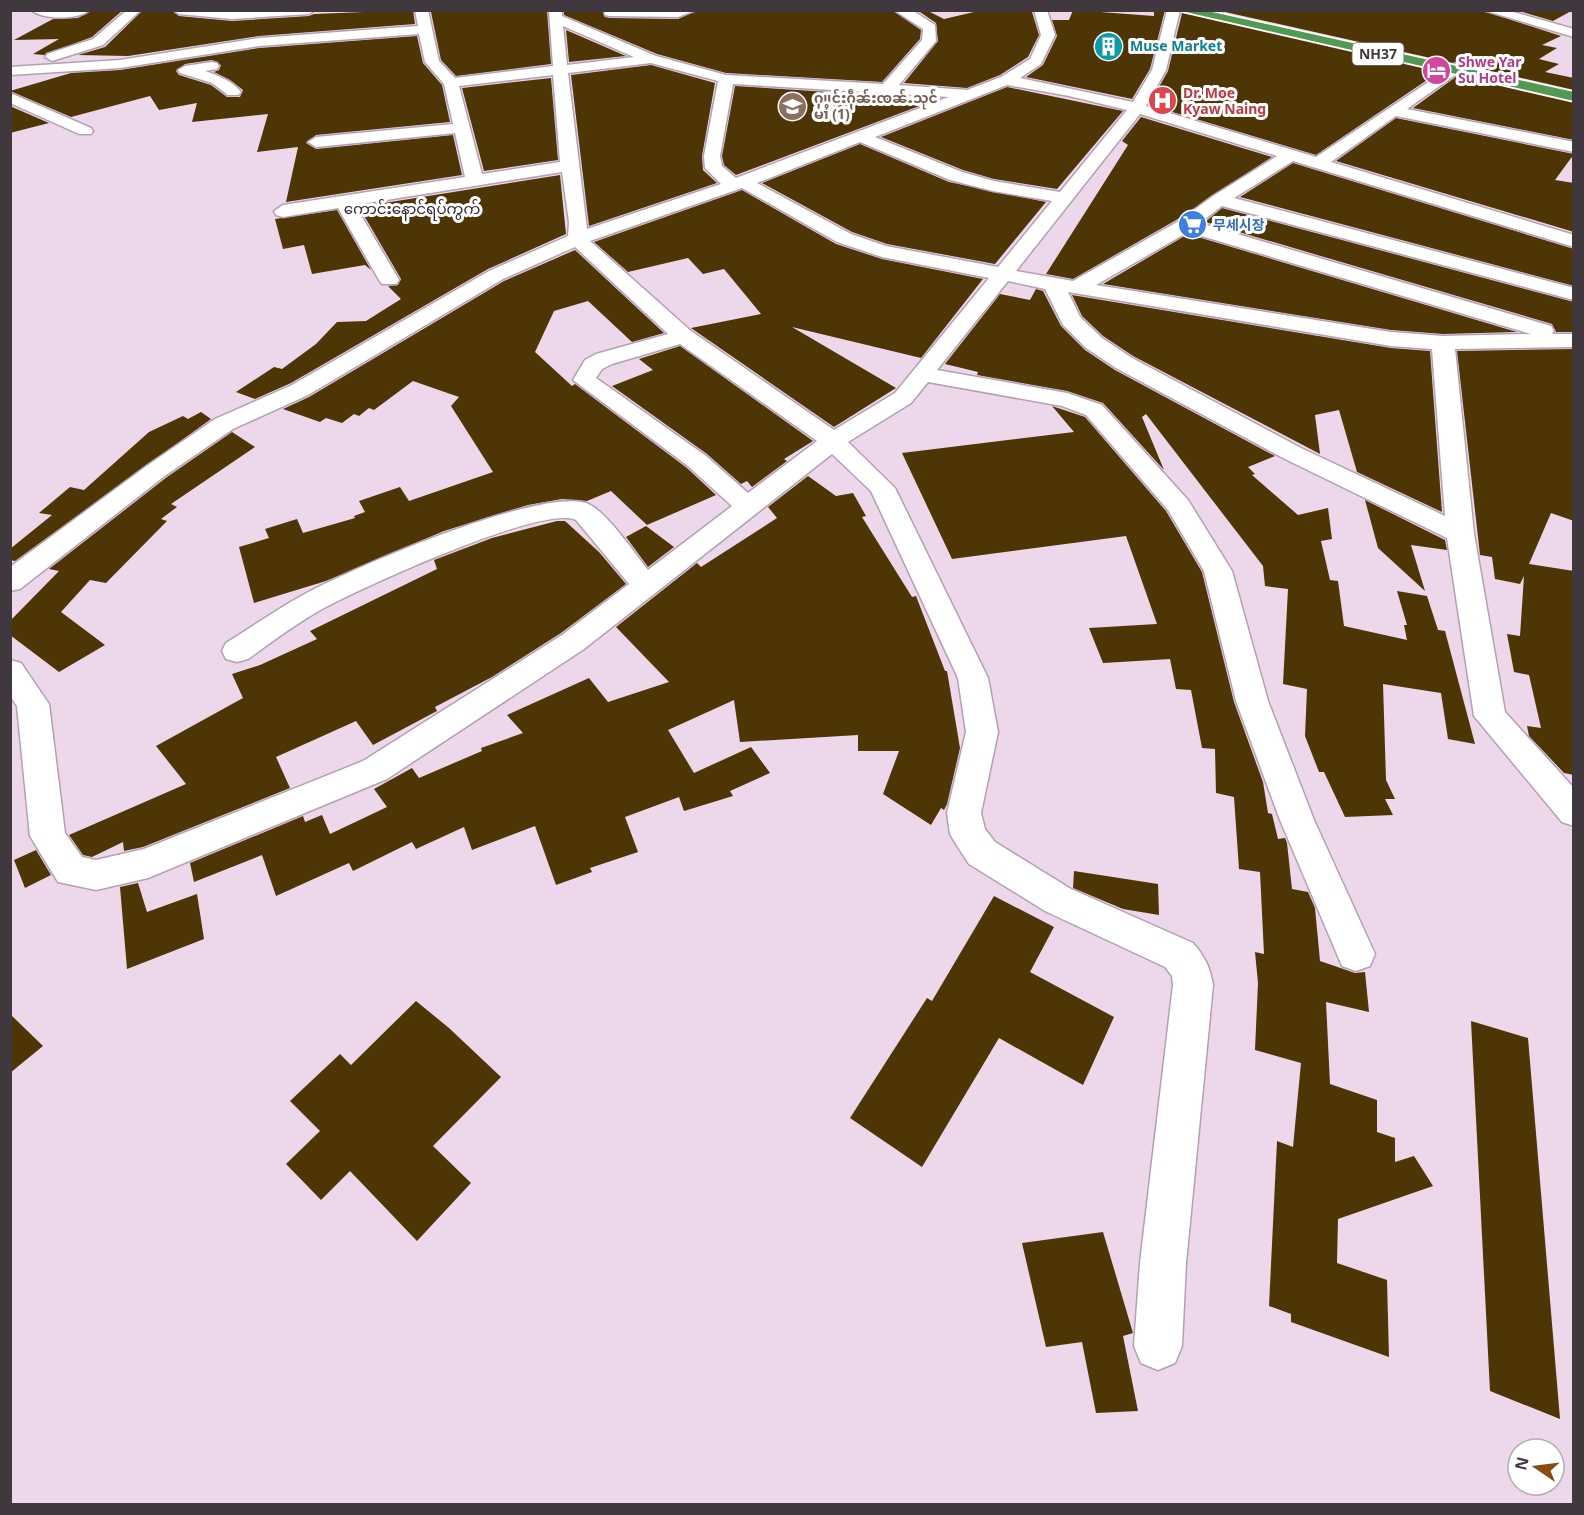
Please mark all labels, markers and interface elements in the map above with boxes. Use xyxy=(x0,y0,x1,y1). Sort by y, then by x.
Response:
building icon: Muse Market xyxy=(1093,30,1125,62)
place label: Muse Market xyxy=(1130,36,1222,55)
road number: NH37 xyxy=(1352,43,1404,65)
place label: Shwe Yar Su Hotel xyxy=(1458,52,1522,87)
hotel icon: Shwe Yar Su Hotel xyxy=(1421,54,1453,86)
place label: Dr. Moe Kyaw Naing xyxy=(1183,83,1266,118)
hospital icon: Dr. Moe Kyaw Naing xyxy=(1146,85,1178,117)
place label: ႁူင်းႁဵၼ်းၸၼ်ႉသုင် မၢႆ (1) xyxy=(814,88,938,123)
school or university icon: ႁူင်းႁဵၼ်းၸၼ်ႉသုင် မၢႆ (1) xyxy=(777,90,809,122)
district label: ကောင်းနောင်ရပ်ကွက် xyxy=(344,198,480,221)
supermarket icon: 무세시장 xyxy=(1176,209,1208,241)
place label: 무세시장 xyxy=(1213,215,1265,234)
north arrow xyxy=(1506,1437,1566,1497)
text: N xyxy=(1509,1454,1534,1472)

